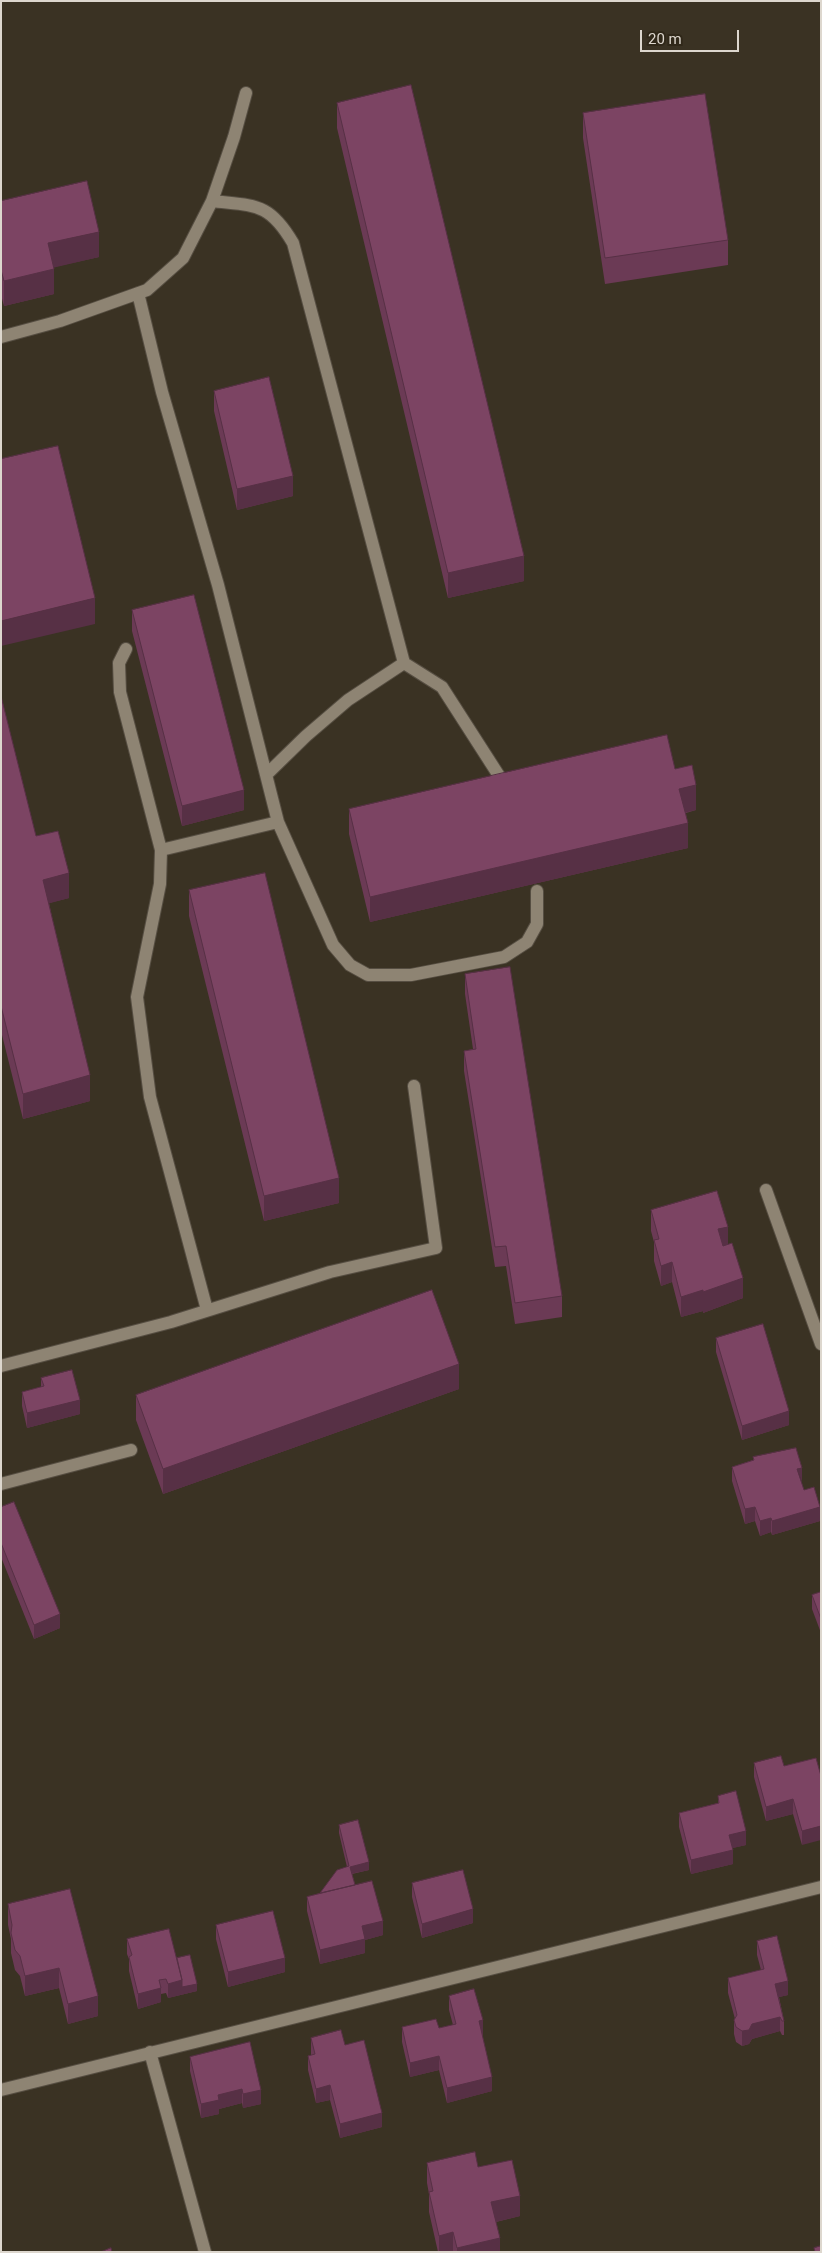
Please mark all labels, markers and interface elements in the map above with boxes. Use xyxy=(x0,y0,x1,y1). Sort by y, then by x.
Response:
scale bar xyxy=(642,20,741,52)
text: 20 m xyxy=(648,30,682,48)

